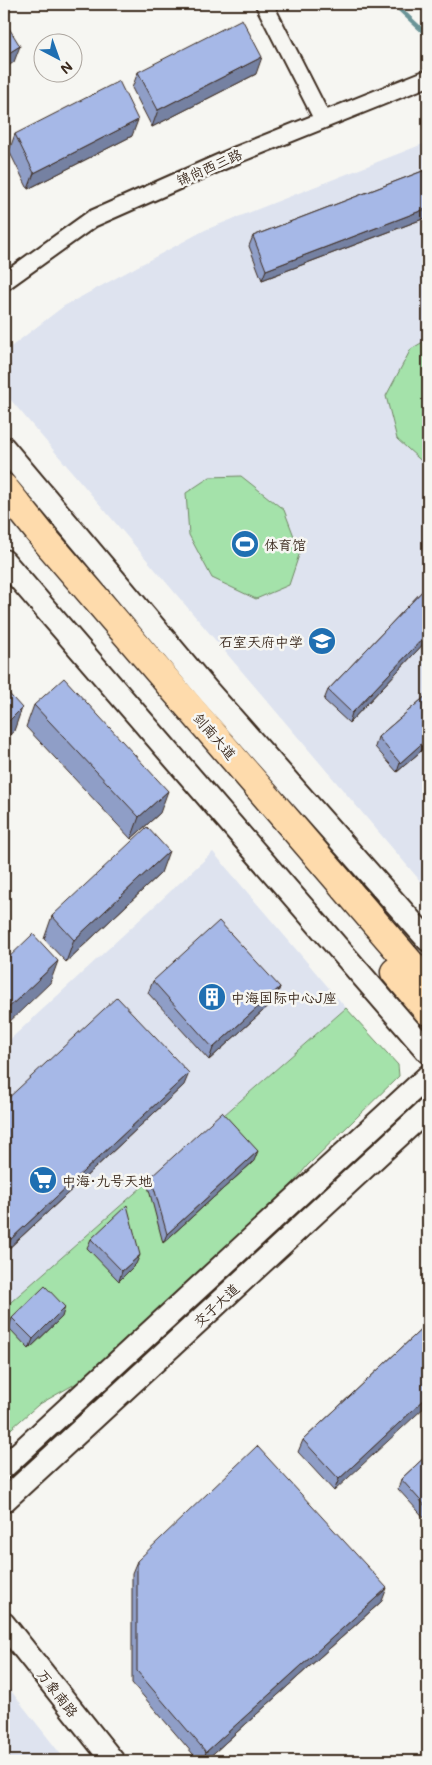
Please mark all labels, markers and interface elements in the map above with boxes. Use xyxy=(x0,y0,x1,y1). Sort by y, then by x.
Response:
north arrow xyxy=(32,32,82,82)
text: N xyxy=(57,58,77,79)
street label: 锦尚西三路 xyxy=(173,144,245,190)
sports icon: 体育馆 xyxy=(230,529,260,559)
place label: 体育馆 xyxy=(264,535,306,554)
school or university icon: 石室天府中学 xyxy=(307,626,337,656)
place label: 石室天府中学 xyxy=(219,632,303,651)
street label: 剑南大道 xyxy=(189,709,241,763)
building icon: 中海国际中心J座 xyxy=(197,982,227,1012)
place label: 中海国际中心J座 xyxy=(231,988,337,1007)
supermarket icon: 中海·九号天地 xyxy=(28,1165,58,1195)
place label: 中海·九号天地 xyxy=(62,1171,152,1190)
street label: 交子大道 xyxy=(189,1279,243,1331)
street label: 万象南路 xyxy=(33,1665,83,1721)

